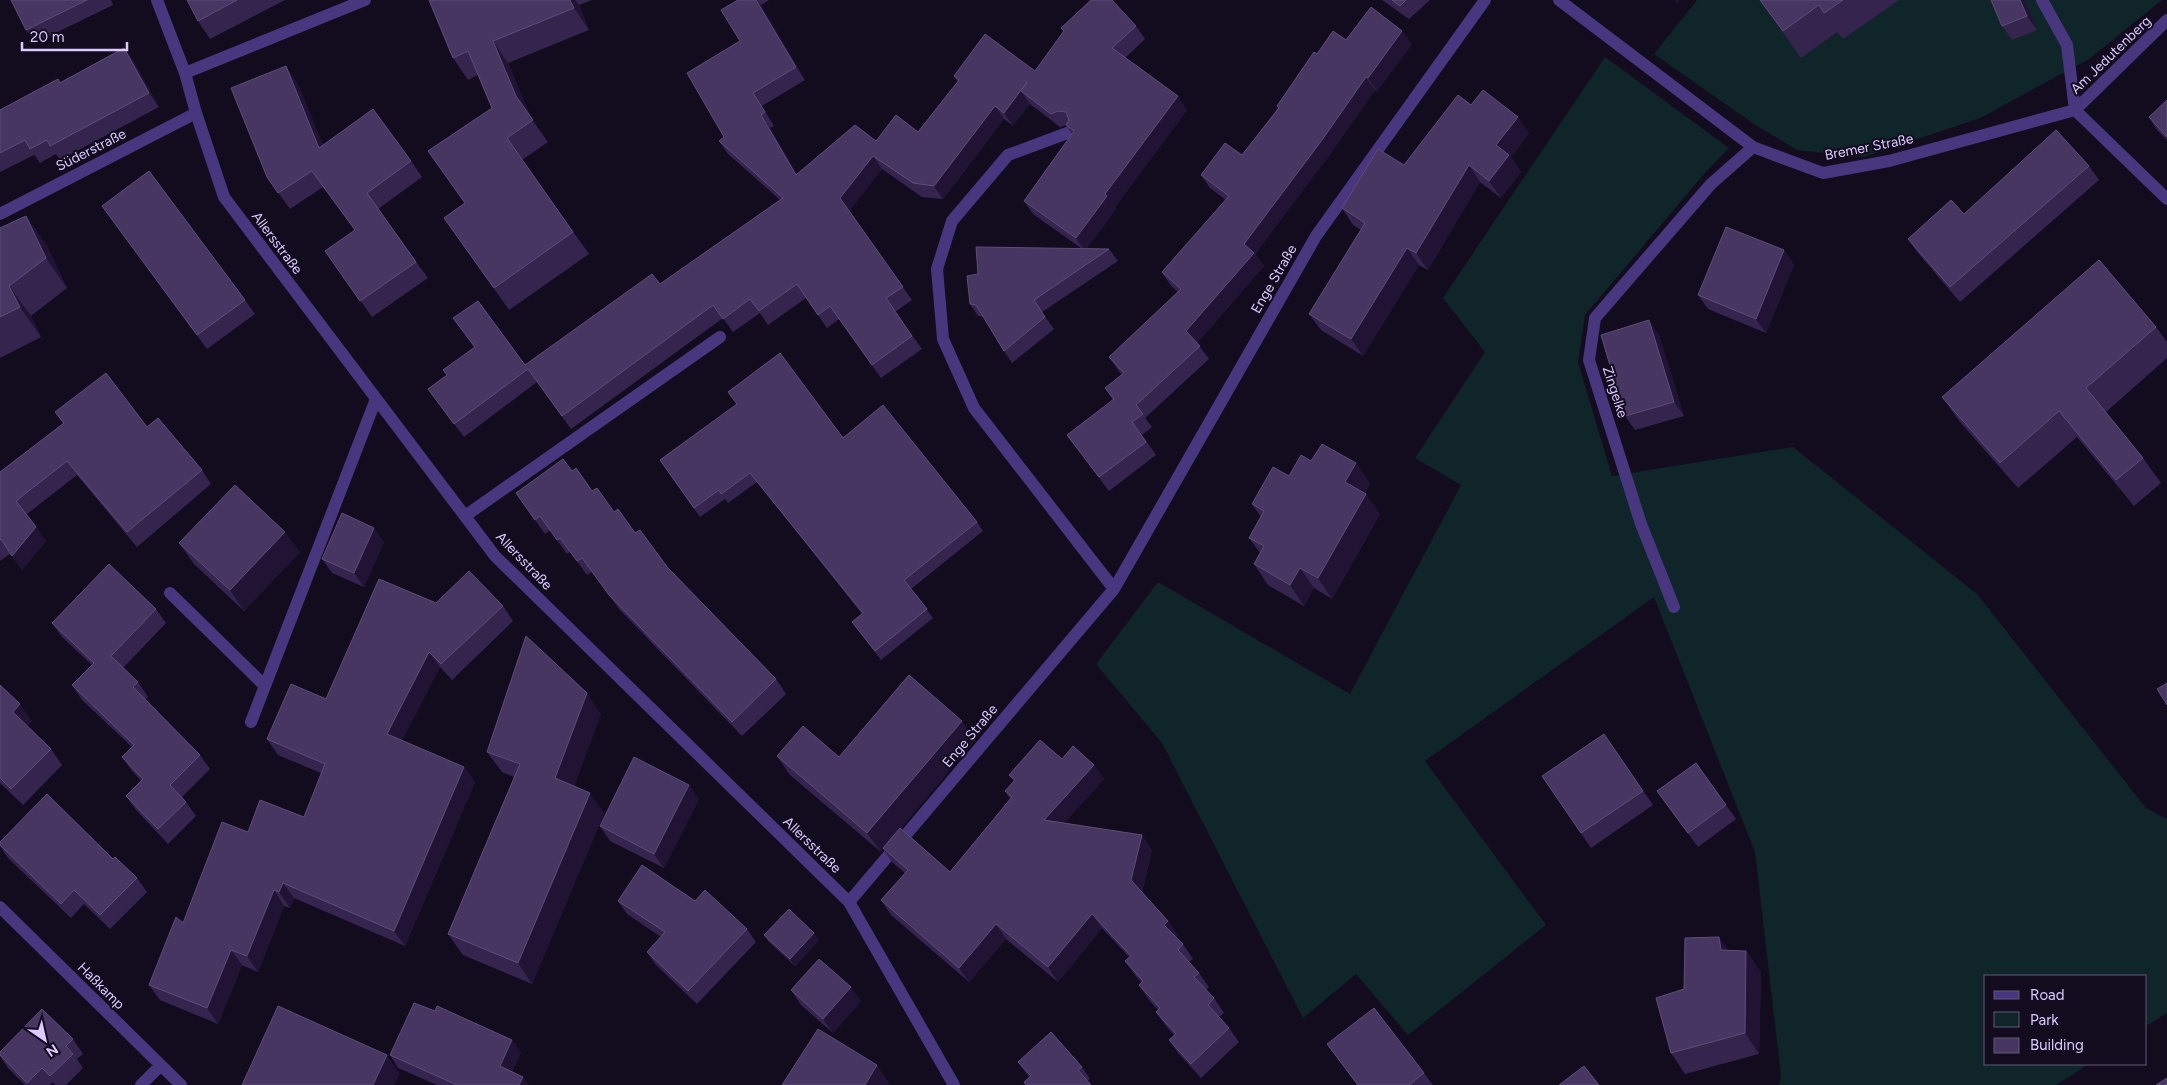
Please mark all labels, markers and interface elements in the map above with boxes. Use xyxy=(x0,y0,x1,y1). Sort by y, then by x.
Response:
street label: Am Jedutenberg xyxy=(2067,12,2155,98)
scale bar xyxy=(22,20,128,52)
text: 20 m xyxy=(30,28,64,46)
street label: Süderstraße xyxy=(53,125,129,175)
street label: Bremer Straße xyxy=(1823,130,1915,164)
street label: Allersstraße xyxy=(248,208,306,278)
street label: Enge Straße xyxy=(1247,241,1301,316)
street label: Zingelke xyxy=(1599,364,1631,420)
street label: Allersstraße xyxy=(492,529,556,594)
street label: Enge Straße xyxy=(939,701,1001,771)
street label: Allersstraße xyxy=(780,813,845,877)
street label: Haßkamp xyxy=(74,959,128,1013)
legend xyxy=(1984,975,2147,1065)
text: Road xyxy=(2030,986,2065,1004)
text: Park xyxy=(2030,1011,2059,1029)
north arrow xyxy=(20,1015,70,1065)
text: Building xyxy=(2030,1036,2084,1054)
text: N xyxy=(43,1040,61,1060)

